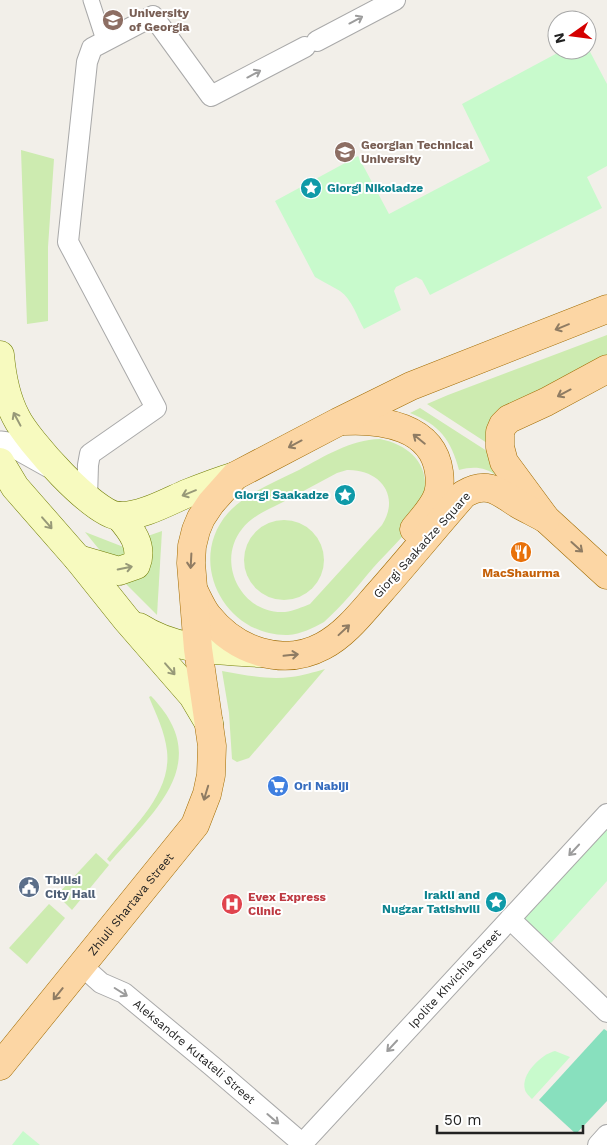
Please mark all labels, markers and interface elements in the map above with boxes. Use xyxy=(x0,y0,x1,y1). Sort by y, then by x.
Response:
place label: University of Georgia xyxy=(129,6,189,34)
school or university icon: University of Georgia xyxy=(101,8,125,32)
north arrow xyxy=(547,10,597,60)
one-way arrow xyxy=(348,15,363,25)
text: N xyxy=(550,31,568,45)
one-way arrow xyxy=(246,69,261,78)
place label: Georgian Technical University xyxy=(361,138,473,166)
school or university icon: Georgian Technical University xyxy=(333,140,357,164)
place icon: Giorgi Nikoladze xyxy=(299,176,323,200)
place label: Giorgi Nikoladze xyxy=(327,181,423,195)
one-way arrow xyxy=(555,322,570,332)
one-way arrow xyxy=(558,388,572,398)
one-way arrow xyxy=(12,411,22,426)
one-way arrow xyxy=(413,433,426,444)
one-way arrow xyxy=(287,439,302,449)
place icon: Giorgi Saakadze xyxy=(333,483,357,507)
place label: Giorgi Saakadze xyxy=(234,488,329,502)
one-way arrow xyxy=(182,489,197,498)
street label: Giorgi Saakadze Square xyxy=(371,489,473,601)
one-way arrow xyxy=(41,516,52,529)
restaurant icon: MacShaurma xyxy=(509,540,533,564)
one-way arrow xyxy=(570,541,583,553)
one-way arrow xyxy=(187,552,196,568)
one-way arrow xyxy=(117,563,133,573)
place label: MacShaurma xyxy=(482,566,560,580)
one-way arrow xyxy=(338,624,351,636)
one-way arrow xyxy=(283,650,299,660)
one-way arrow xyxy=(164,662,175,675)
supermarket icon: Ori Nabiji xyxy=(266,774,290,798)
place label: Ori Nabiji xyxy=(294,779,349,793)
one-way arrow xyxy=(201,785,211,801)
one-way arrow xyxy=(568,843,580,856)
street label: Zhiuli Shartava Street xyxy=(85,850,176,958)
place label: Tbilisi City Hall xyxy=(45,873,96,901)
public building icon: Tbilisi City Hall xyxy=(17,875,41,899)
place label: Irakli and Nugzar Tatishvili xyxy=(382,888,480,916)
place label: Evex Express Clinic xyxy=(248,890,327,918)
place icon: Irakli and Nugzar Tatishvili xyxy=(484,890,508,914)
hospital icon: Evex Express Clinic xyxy=(220,892,244,916)
street label: Ipolite Khvichia Street xyxy=(405,926,504,1031)
one-way arrow xyxy=(53,988,64,1001)
one-way arrow xyxy=(114,988,128,998)
street label: Aleksandre Kutateli Street xyxy=(130,997,258,1107)
one-way arrow xyxy=(386,1040,398,1053)
scale bar xyxy=(437,1102,583,1134)
text: 50 m xyxy=(444,1111,481,1129)
one-way arrow xyxy=(266,1113,279,1125)

